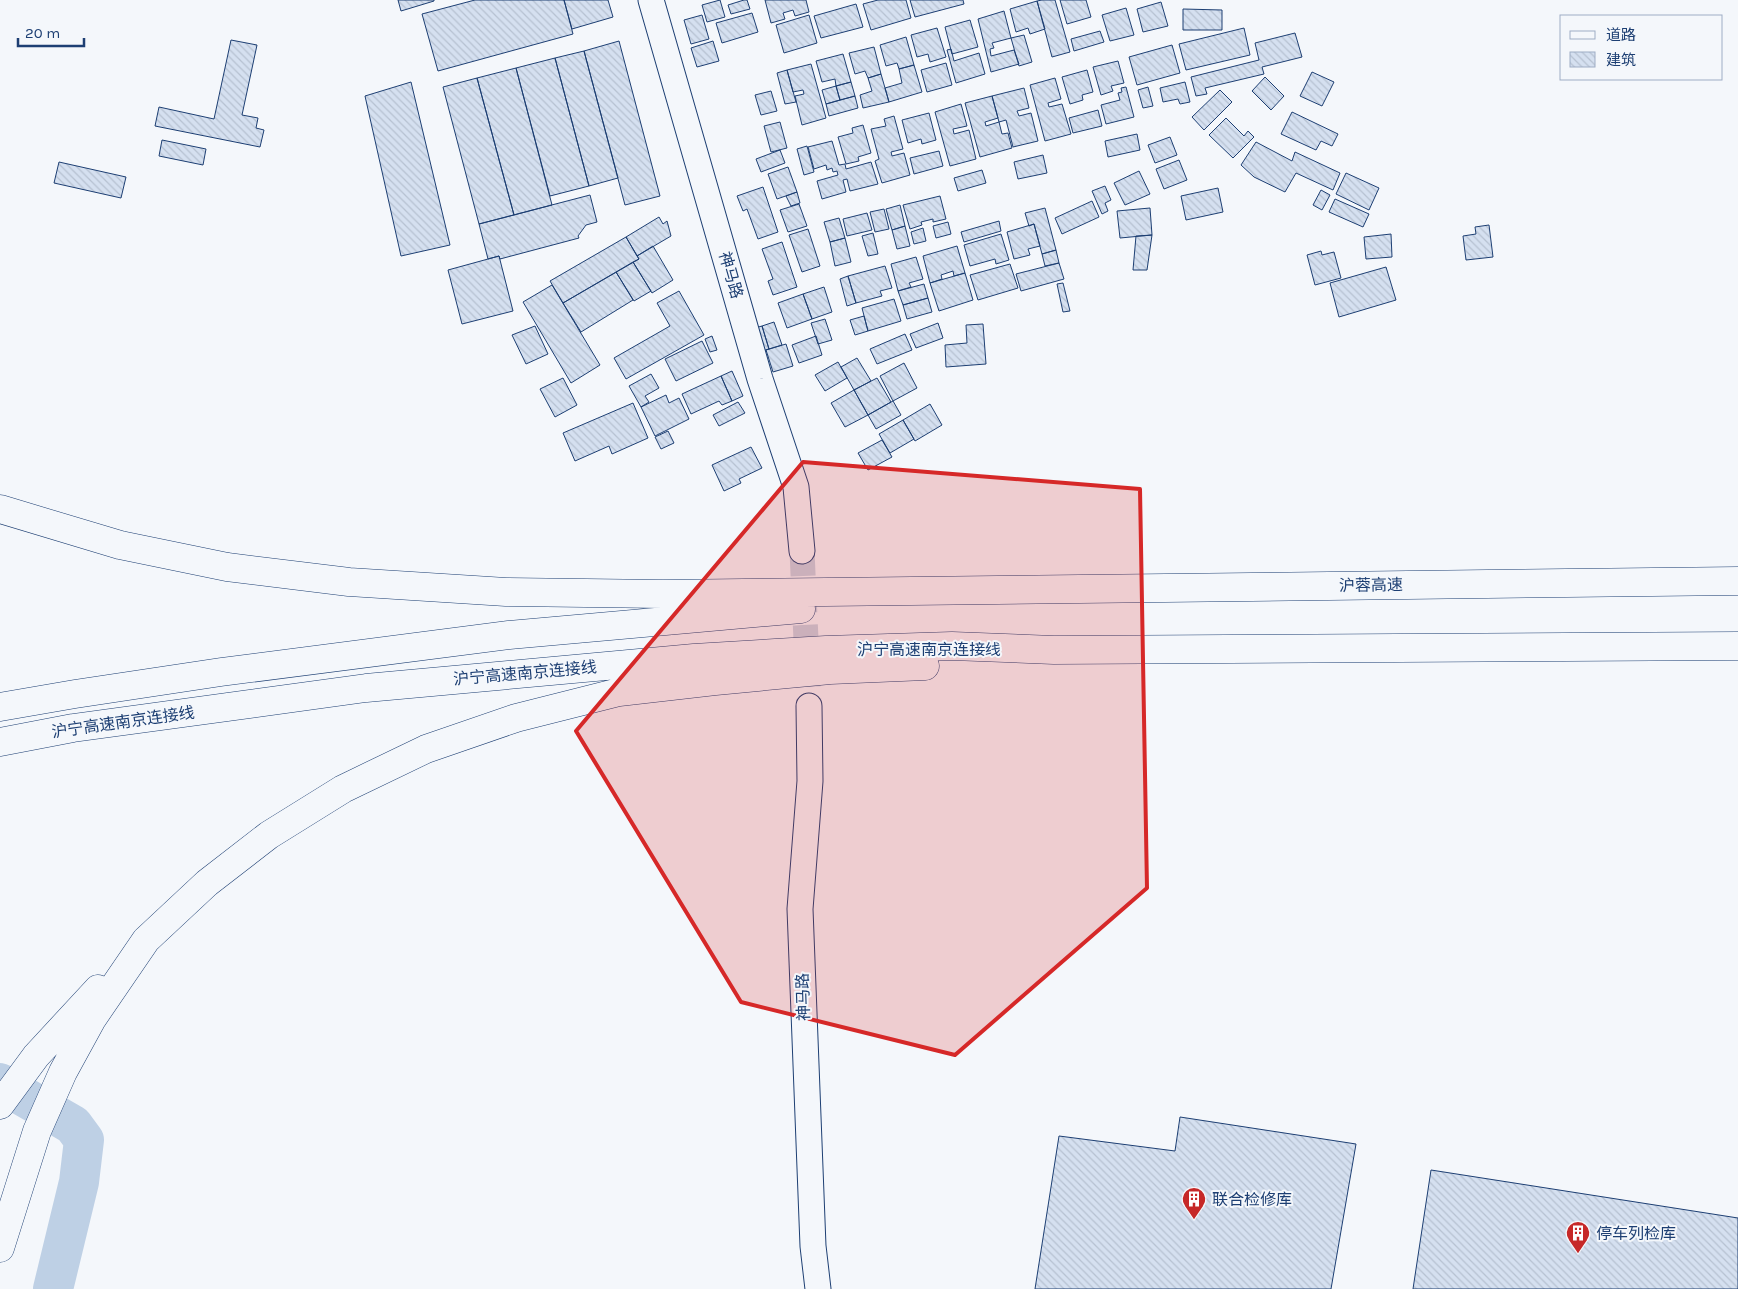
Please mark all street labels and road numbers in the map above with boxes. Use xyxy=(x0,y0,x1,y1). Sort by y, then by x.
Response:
street label: 神马路 xyxy=(715,249,747,301)
street label: 沪蓉高速 xyxy=(1339,575,1403,595)
street label: 沪宁高速南京连接线 xyxy=(857,640,1001,659)
street label: 沪宁高速南京连接线 xyxy=(452,657,598,689)
street label: 沪宁高速南京连接线 xyxy=(50,703,196,741)
street label: 神马路 xyxy=(793,973,813,1021)

